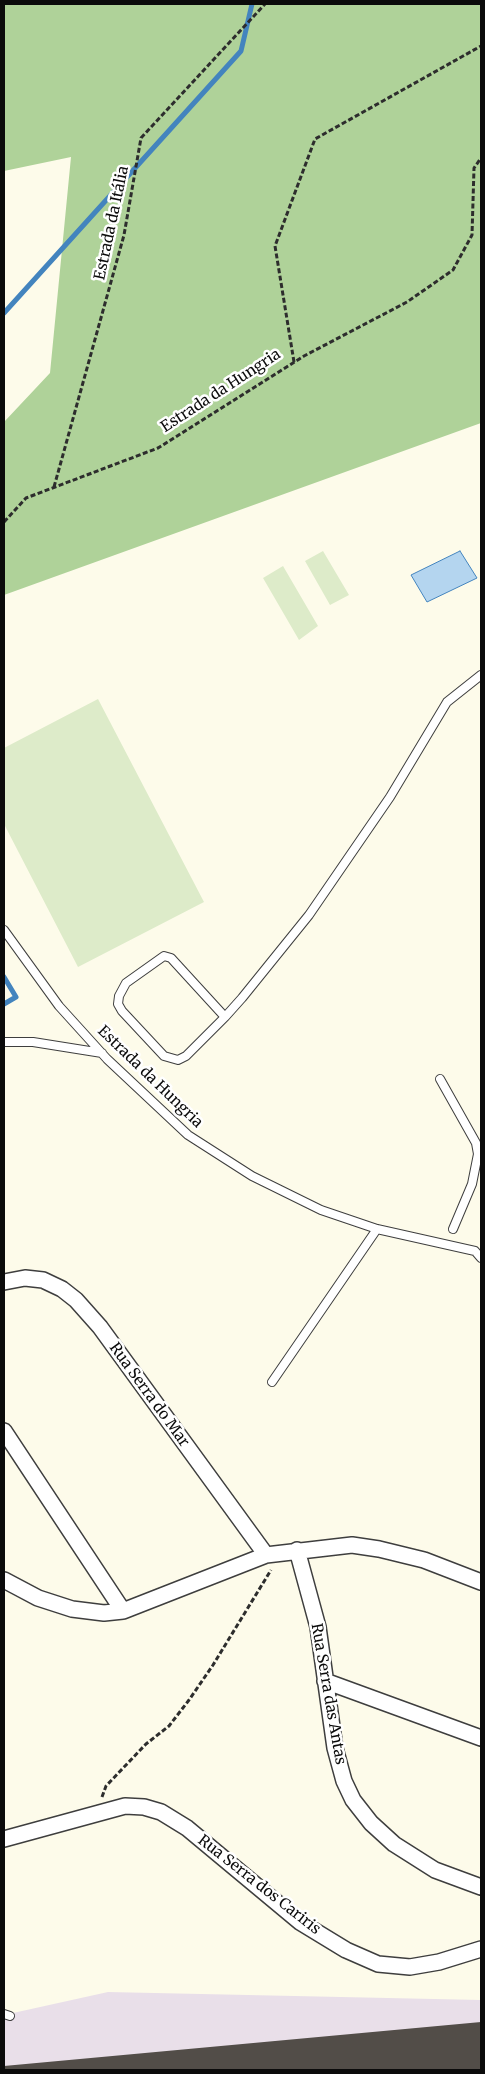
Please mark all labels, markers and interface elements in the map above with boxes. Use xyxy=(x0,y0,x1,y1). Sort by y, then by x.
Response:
street label: Estrada da Itália xyxy=(91,164,133,282)
street label: Estrada da Hungria xyxy=(158,346,284,436)
street label: Estrada da Hungria xyxy=(94,1022,206,1132)
street label: Rua Serra do Mar xyxy=(105,1339,193,1451)
street label: Rua Serra das Antas xyxy=(307,1622,349,1766)
street label: Rua Serra dos Cariris xyxy=(194,1832,324,1938)

